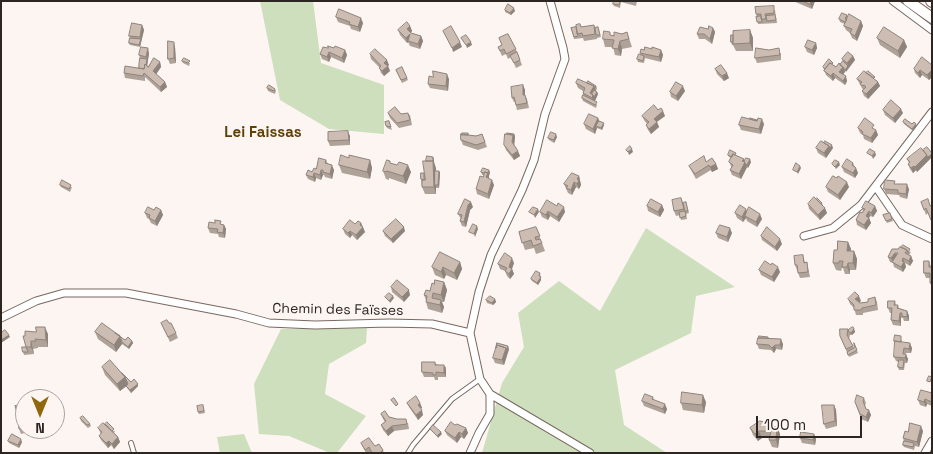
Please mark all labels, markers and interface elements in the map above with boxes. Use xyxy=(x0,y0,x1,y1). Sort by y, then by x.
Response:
district label: Lei Faissas xyxy=(224,124,302,142)
street label: Chemin des Faïsses xyxy=(272,300,404,320)
north arrow xyxy=(15,389,65,439)
scale bar xyxy=(758,406,864,438)
text: 100 m xyxy=(764,415,806,434)
text: N xyxy=(35,419,45,437)

